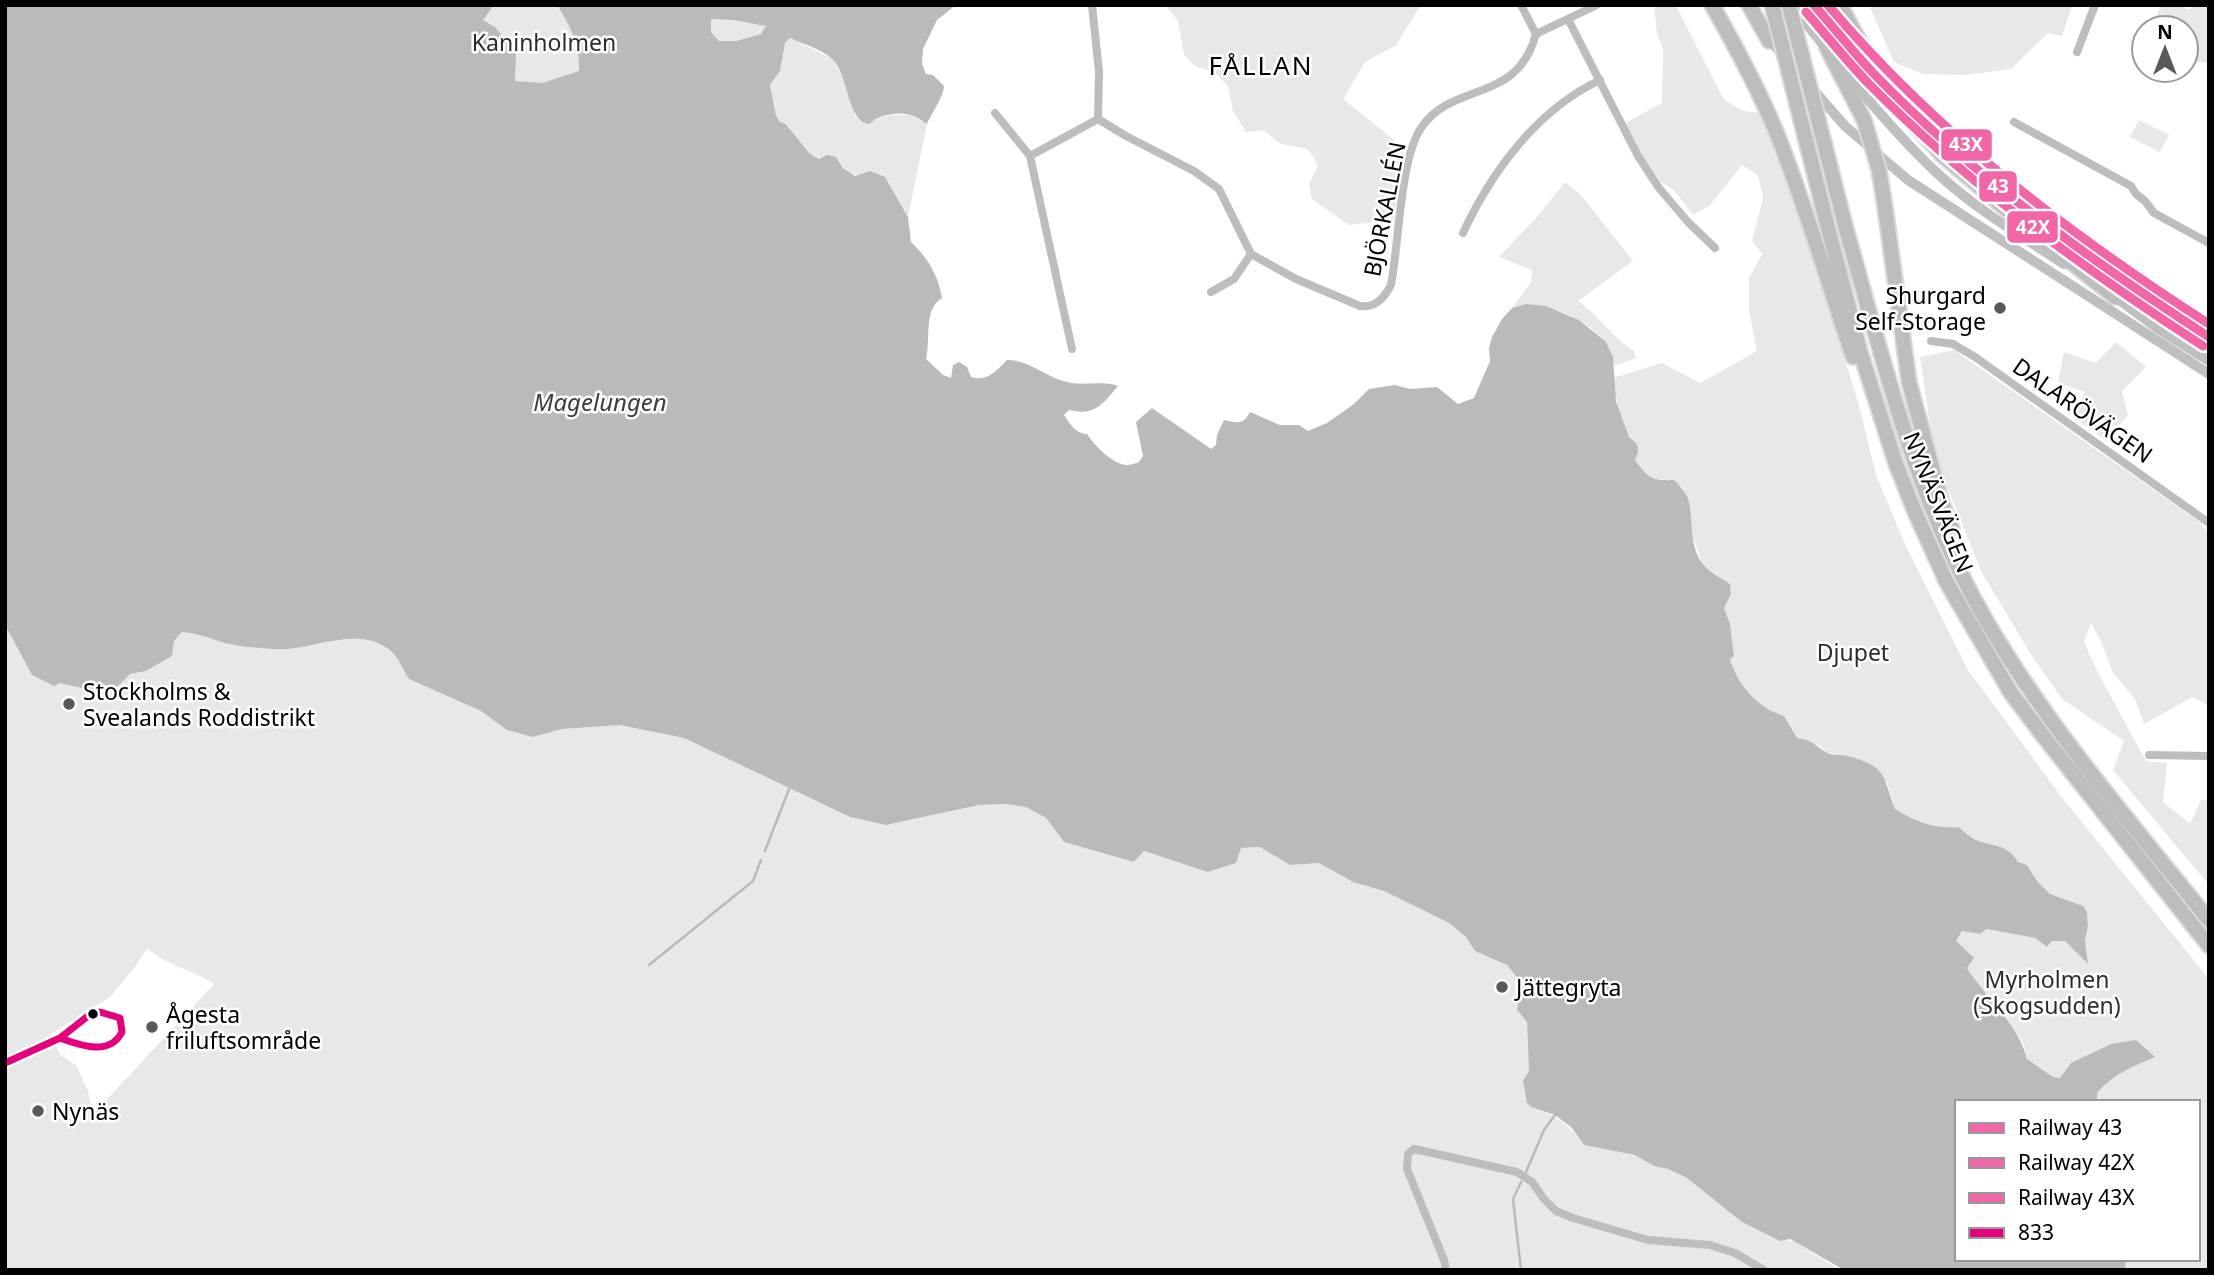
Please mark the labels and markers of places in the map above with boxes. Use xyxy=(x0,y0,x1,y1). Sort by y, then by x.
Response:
place label: Shurgard Self-Storage xyxy=(1855,279,1986,337)
marker: Shurgard Self-Storage xyxy=(1992,300,2008,316)
place label: Stockholms & Svealands Roddistrikt xyxy=(83,675,315,733)
marker: Stockholms & Svealands Roddistrikt xyxy=(61,696,77,712)
place label: Jättegryta xyxy=(1514,971,1621,1003)
marker: Jättegryta xyxy=(1494,979,1510,995)
place label: Ågesta friluftsområde xyxy=(166,998,321,1056)
unlabelled marker xyxy=(86,1007,100,1021)
marker: Ågesta friluftsområde xyxy=(144,1019,160,1035)
place label: Nynäs xyxy=(52,1095,119,1127)
marker: Nynäs xyxy=(30,1103,46,1119)

